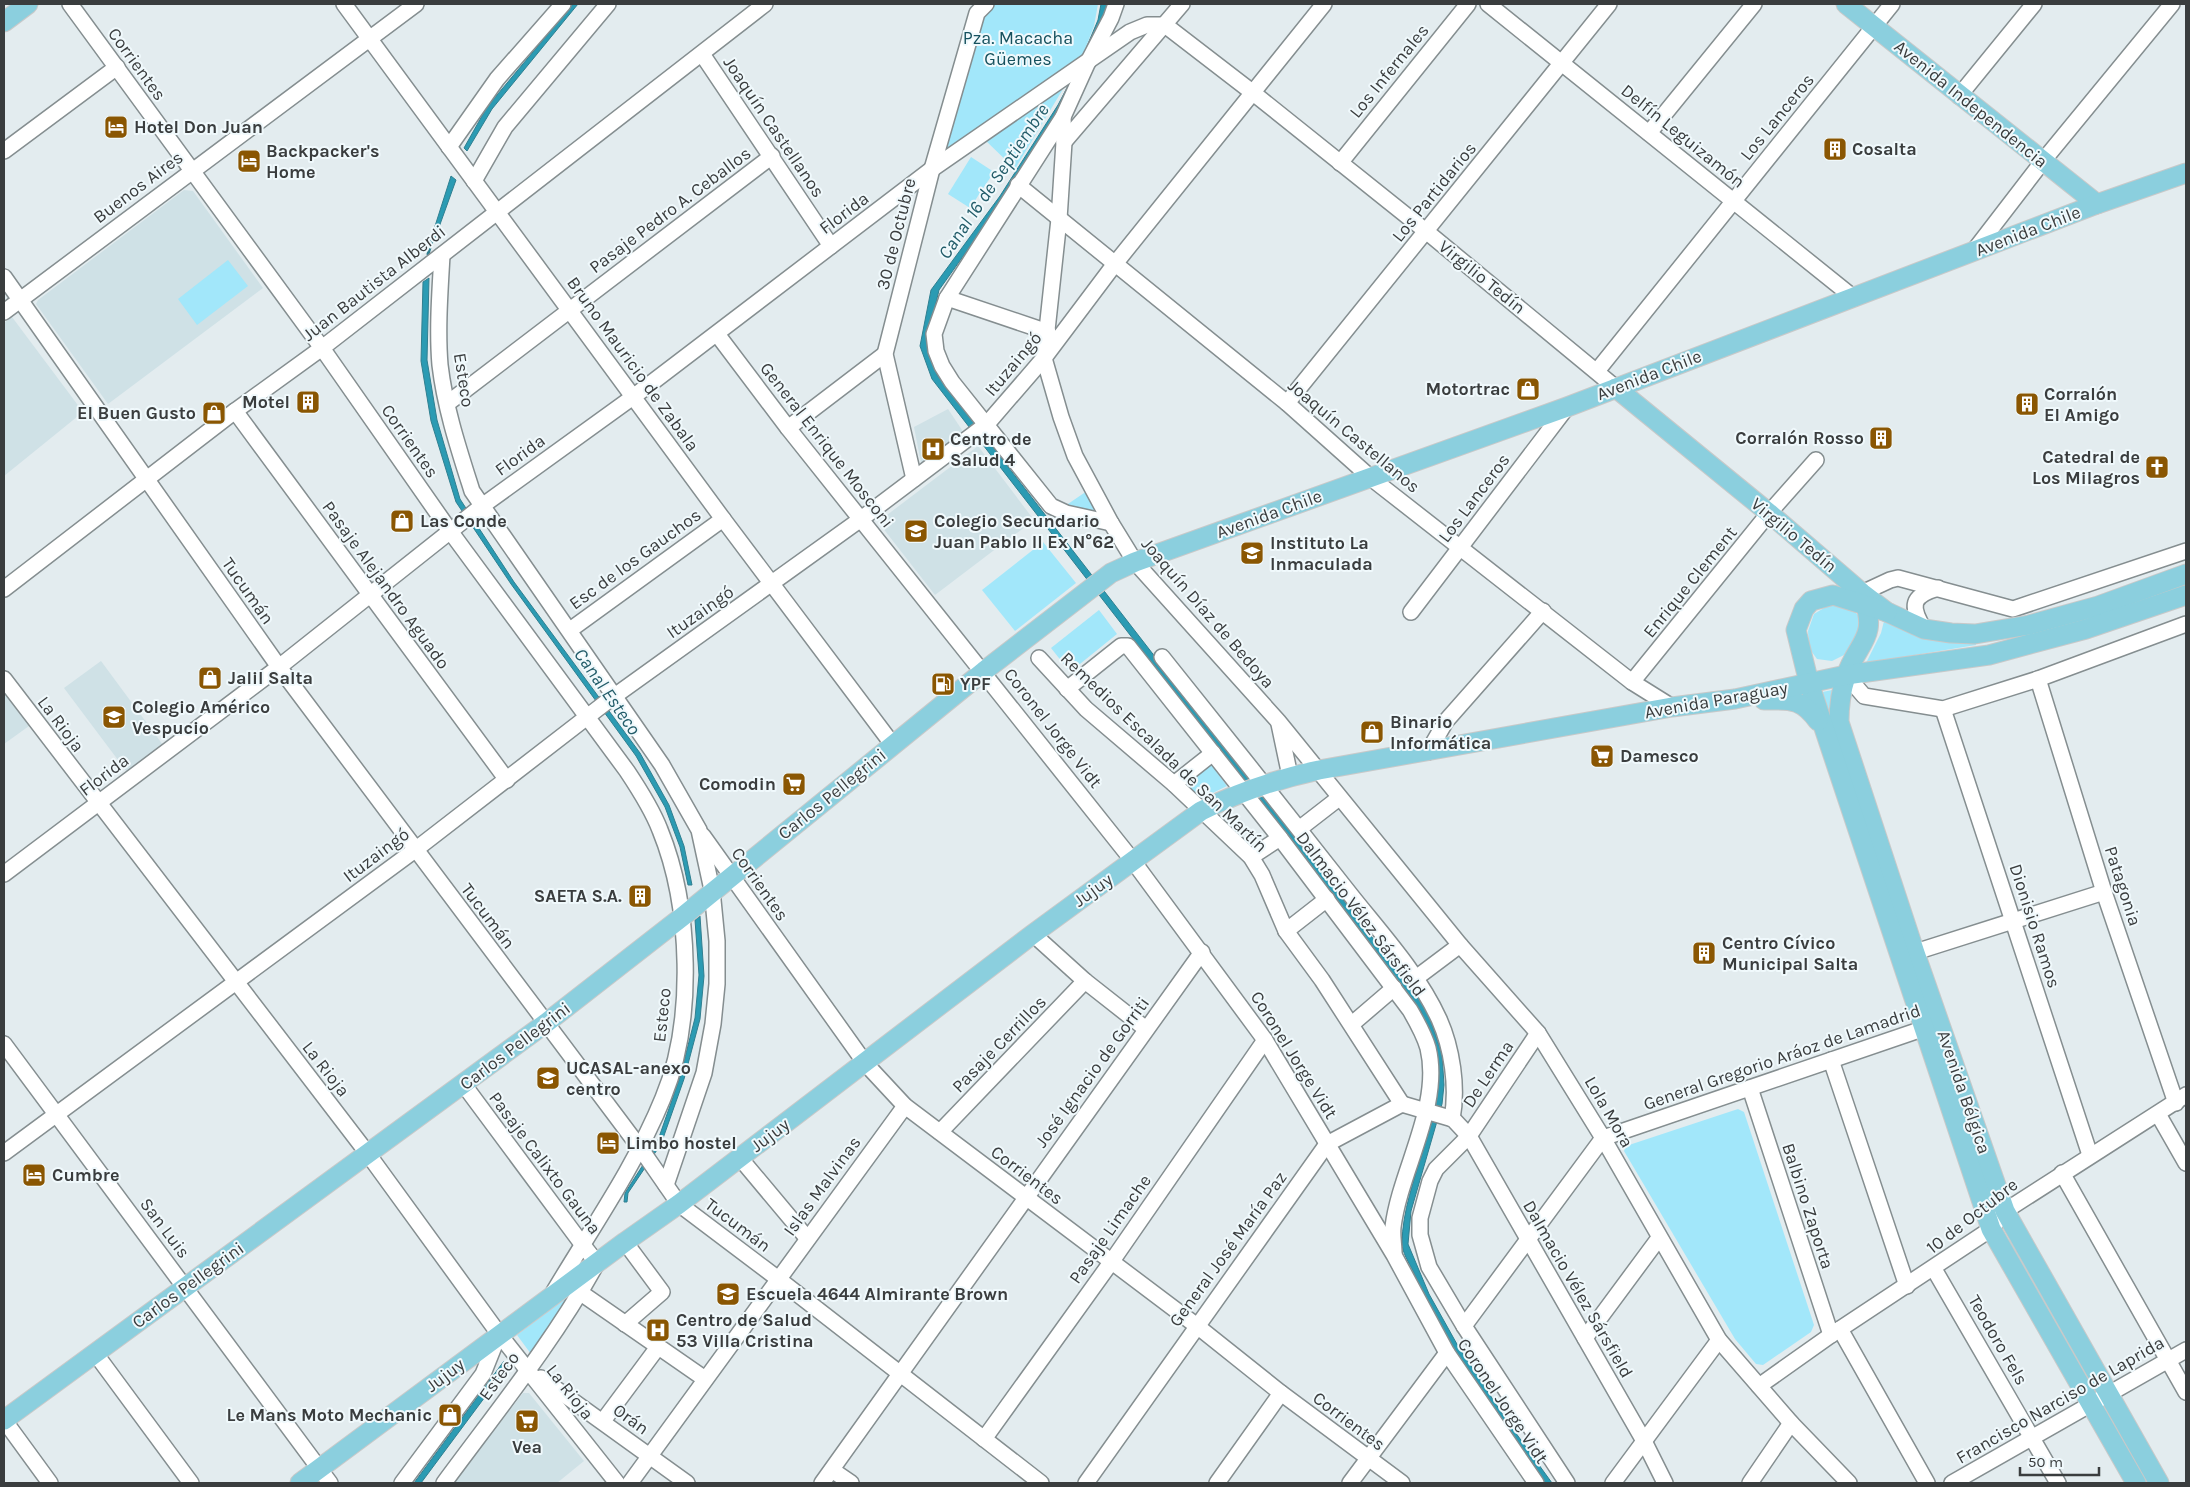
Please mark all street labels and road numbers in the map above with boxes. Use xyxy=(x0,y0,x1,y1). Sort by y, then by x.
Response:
street label: Los Infernales xyxy=(1344,20,1434,122)
street label: Corrientes xyxy=(103,23,171,105)
street label: Avenida Independencia xyxy=(1890,35,2052,173)
street label: Joaquín Castellanos xyxy=(719,52,829,202)
street label: Los Lanceros xyxy=(1735,69,1819,165)
street label: Delfín Leguizamón xyxy=(1617,79,1749,193)
street label: Los Partidarios xyxy=(1387,138,1481,246)
street label: Pasaje Pedro A. Ceballos xyxy=(585,142,755,278)
street label: Buenos Aires xyxy=(89,146,187,228)
street label: 30 de Octubre xyxy=(871,176,921,292)
street label: Florida xyxy=(815,187,873,239)
street label: Avenida Chile xyxy=(1972,201,2084,261)
street label: Juan Bautista Alberdi xyxy=(298,220,450,346)
street label: Virgilio Tedín xyxy=(1434,235,1530,319)
street label: Bruno Mauricio de Zabala xyxy=(562,272,704,456)
street label: Ituzaingó xyxy=(980,327,1046,401)
street label: Avenida Chile xyxy=(1593,345,1705,405)
street label: Esteco xyxy=(449,351,479,409)
street label: General Enrique Mosconi xyxy=(755,358,899,532)
street label: Joaquín Castellanos xyxy=(1284,374,1424,498)
street label: Corrientes xyxy=(377,400,443,482)
street label: Florida xyxy=(491,429,549,481)
street label: Los Lanceros xyxy=(1433,449,1515,547)
street label: Avenida Chile xyxy=(1213,485,1325,543)
street label: Virgilio Tedín xyxy=(1747,493,1841,577)
street label: Pasaje Alejandro Aguado xyxy=(318,497,454,673)
street label: Esc de los Gauchos xyxy=(565,504,705,614)
street label: Enrique Clement xyxy=(1638,522,1742,642)
street label: Joaquín Díaz de Bedoya xyxy=(1137,533,1279,693)
street label: Tucumán xyxy=(217,553,279,629)
street label: Ituzaingó xyxy=(662,581,738,643)
street label: Remedios Escalada de San Martín xyxy=(1056,647,1272,857)
street label: Coronel Jorge Vidt xyxy=(999,663,1107,793)
street label: Avenida Paraguay xyxy=(1643,676,1790,723)
street label: La Rioja xyxy=(33,692,89,756)
street label: Carlos Pellegrini xyxy=(773,744,891,844)
street label: Florida xyxy=(75,749,133,801)
street label: Ituzaingó xyxy=(338,823,414,887)
street label: Dalmacio Vélez Sársfield xyxy=(1292,827,1430,1001)
street label: Corrientes xyxy=(727,843,793,925)
street label: Patagonia xyxy=(2100,843,2146,929)
street label: Dionisio Ramos xyxy=(2005,861,2065,991)
street label: Jujuy xyxy=(1069,868,1117,912)
street label: Tucumán xyxy=(456,879,520,953)
street label: Esteco xyxy=(648,987,676,1043)
street label: Coronel Jorge Vidt xyxy=(1246,987,1342,1123)
street label: Pasaje Cerrillos xyxy=(947,991,1051,1097)
street label: José Ignacio de Gorriti xyxy=(1030,992,1154,1152)
street label: Carlos Pellegrini xyxy=(455,997,575,1095)
street label: General Gregorio Aráoz de Lamadrid xyxy=(1640,999,1924,1115)
street label: Avenida Bélgica xyxy=(1933,1027,1995,1157)
street label: De Lerma xyxy=(1458,1036,1518,1112)
street label: La Rioja xyxy=(298,1037,354,1101)
street label: Lola Mora xyxy=(1580,1072,1638,1152)
street label: Pasaje Calixto Gauna xyxy=(484,1087,606,1239)
street label: Jujuy xyxy=(746,1113,794,1157)
street label: Islas Malvinas xyxy=(778,1132,866,1240)
street label: Balbino Zaporta xyxy=(1777,1140,1839,1272)
street label: Corrientes xyxy=(987,1141,1067,1209)
street label: General José María Paz xyxy=(1164,1167,1292,1331)
street label: Pasaje Limache xyxy=(1064,1170,1156,1288)
street label: 10 de Octubre xyxy=(1922,1173,2022,1259)
street label: San Luis xyxy=(135,1193,195,1263)
street label: Tucumán xyxy=(701,1193,775,1257)
street label: Dalmacio Vélez Sársfield xyxy=(1518,1196,1638,1382)
street label: Carlos Pellegrini xyxy=(128,1237,248,1333)
street label: Teodoro Fels xyxy=(1963,1291,2033,1389)
street label: Francisco Narciso de Laprida xyxy=(1952,1331,2168,1469)
street label: Coronel Jorge Vidt xyxy=(1453,1334,1553,1468)
street label: Esteco xyxy=(474,1347,524,1405)
street label: Jujuy xyxy=(421,1353,469,1397)
street label: La Rioja xyxy=(542,1360,598,1424)
street label: Corrientes xyxy=(1309,1387,1389,1455)
street label: Orán xyxy=(609,1399,653,1439)

